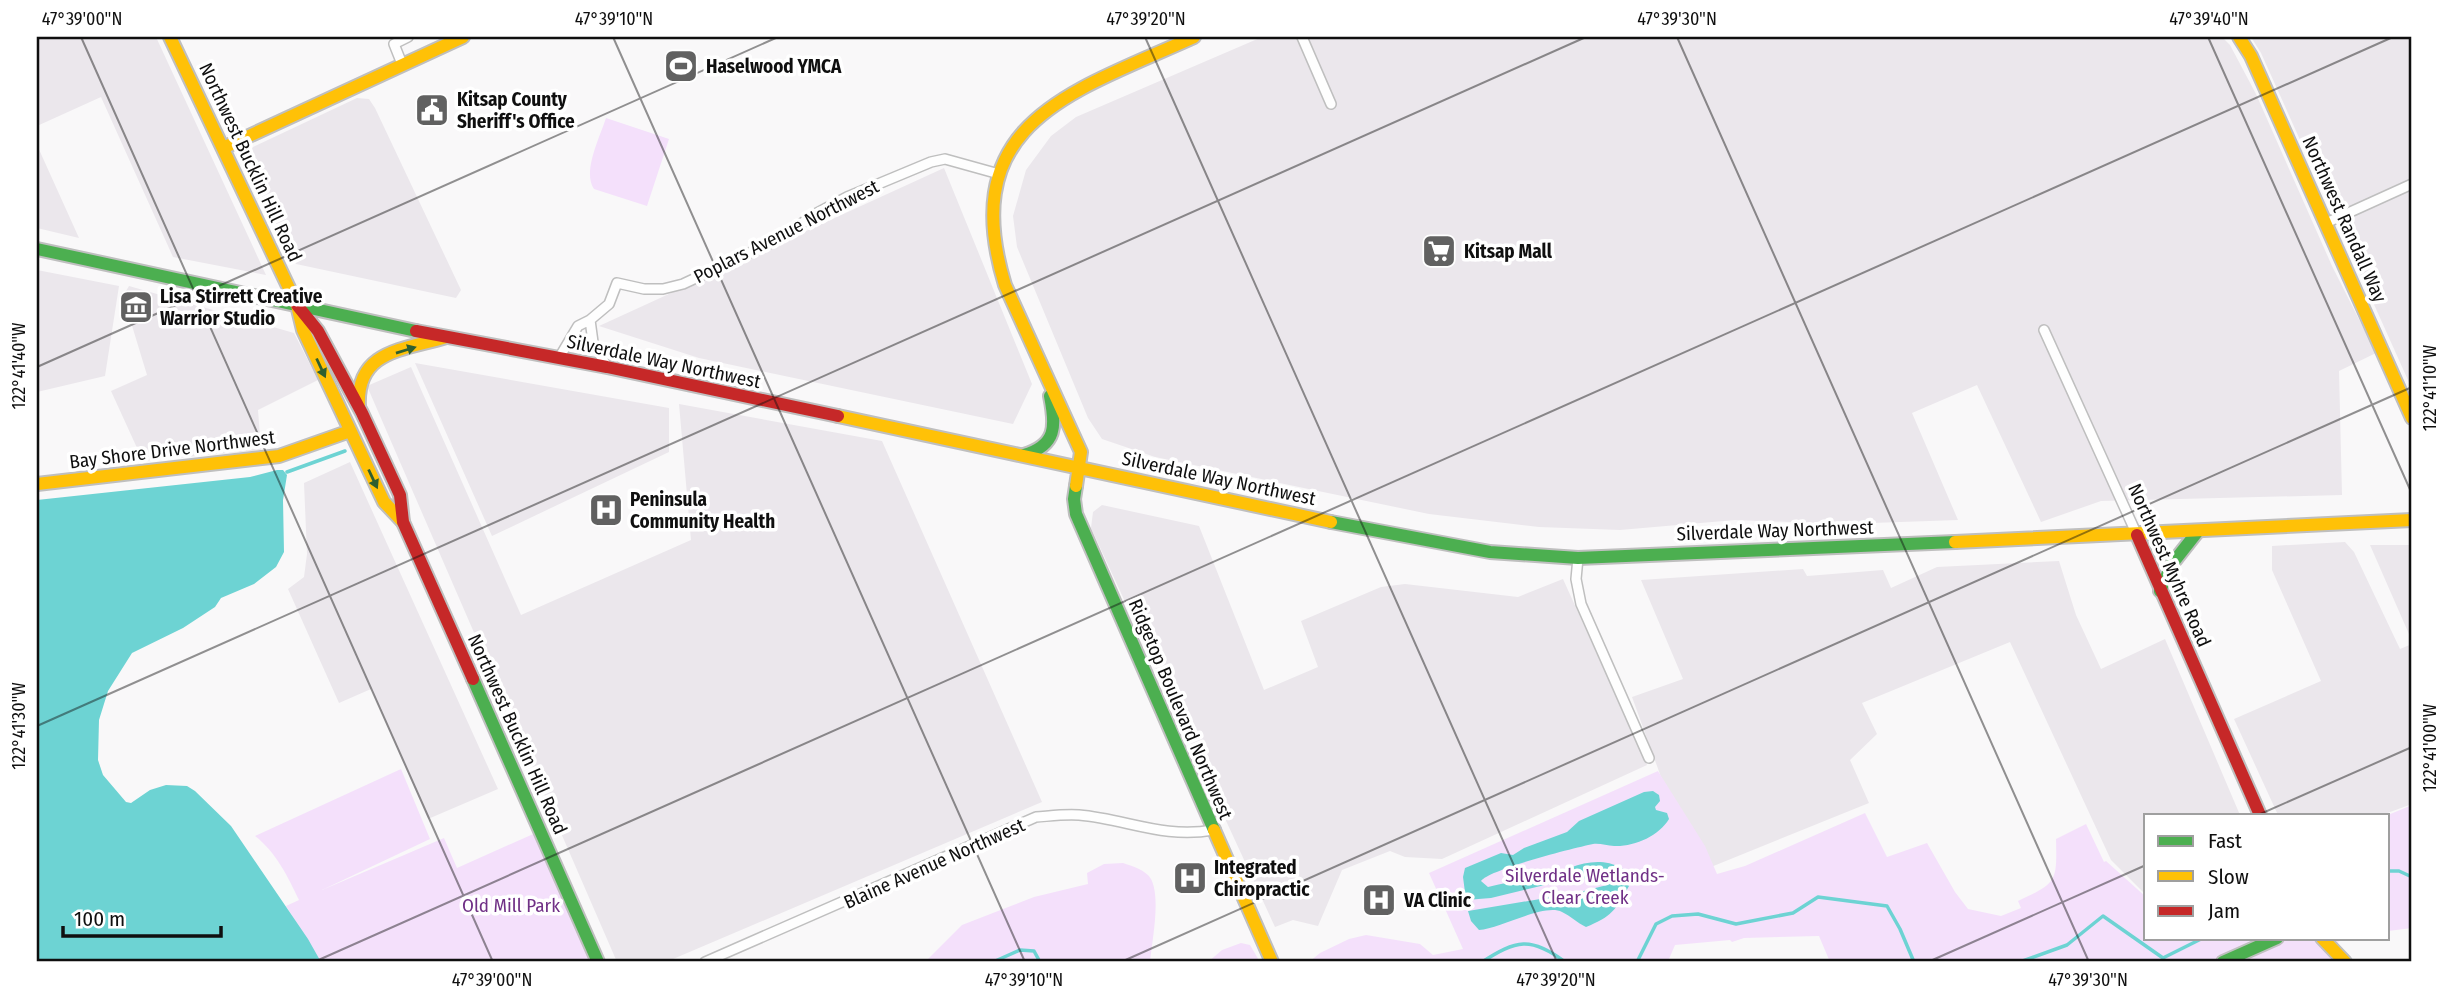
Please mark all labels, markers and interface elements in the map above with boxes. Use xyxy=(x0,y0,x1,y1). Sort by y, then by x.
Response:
text: 47°39'00"N xyxy=(42,8,122,30)
text: 47°39'10"N xyxy=(575,8,653,30)
text: 47°39'20"N xyxy=(1106,8,1186,30)
text: 47°39'30"N xyxy=(1637,8,1717,30)
text: 47°39'40"N xyxy=(2169,8,2249,30)
sports icon: Haselwood YMCA xyxy=(662,47,700,85)
place label: Haselwood YMCA xyxy=(706,55,842,78)
street label: Northwest Bucklin Hill Road xyxy=(194,59,307,265)
place label: Kitsap County Sheriff's Office xyxy=(457,88,575,133)
public building icon: Kitsap County Sheriff's Office xyxy=(413,91,451,129)
street label: Northwest Randall Way xyxy=(2298,133,2392,306)
street label: Poplars Avenue Northwest xyxy=(690,174,883,288)
supermarket icon: Kitsap Mall xyxy=(1420,232,1458,270)
place label: Kitsap Mall xyxy=(1464,240,1553,263)
place label: Lisa Stirrett Creative Warrior Studio xyxy=(160,285,323,330)
museum icon: Lisa Stirrett Creative Warrior Studio xyxy=(117,288,155,326)
text: 122°41'40"W xyxy=(8,322,30,410)
street label: Silverdale Way Northwest xyxy=(565,330,763,393)
one-way arrow xyxy=(396,344,417,355)
text: 122°41'10"W xyxy=(2419,344,2441,431)
one-way arrow xyxy=(315,358,327,378)
street label: Bay Shore Drive Northwest xyxy=(68,425,277,474)
street label: Silverdale Way Northwest xyxy=(1120,447,1318,510)
one-way arrow xyxy=(367,469,379,489)
street label: Northwest Myhre Road xyxy=(2123,480,2216,650)
place label: Peninsula Community Health xyxy=(630,488,775,533)
hospital icon: Peninsula Community Health xyxy=(587,491,625,529)
street label: Silverdale Way Northwest xyxy=(1676,516,1875,545)
street label: Ridgetop Boulevard Northwest xyxy=(1124,596,1238,824)
street label: Northwest Bucklin Hill Road xyxy=(463,630,572,838)
text: 122°41'30"W xyxy=(8,682,30,770)
text: 122°41'00"W xyxy=(2419,703,2441,792)
street label: Blaine Avenue Northwest xyxy=(840,813,1029,914)
legend xyxy=(2144,814,2390,940)
text: Fast xyxy=(2208,828,2242,854)
place label: Integrated Chiropractic xyxy=(1214,856,1310,901)
hospital icon: Integrated Chiropractic xyxy=(1171,859,1209,897)
park label: Silverdale Wetlands- Clear Creek xyxy=(1505,864,1665,909)
text: Slow xyxy=(2208,864,2249,890)
hospital icon: VA Clinic xyxy=(1360,881,1398,919)
place label: VA Clinic xyxy=(1403,889,1472,912)
scale bar xyxy=(63,894,220,938)
park label: Old Mill Park xyxy=(462,894,560,917)
text: Jam xyxy=(2208,898,2240,924)
text: 100 m xyxy=(74,906,125,932)
text: 47°39'00"N xyxy=(452,969,532,991)
text: 47°39'10"N xyxy=(985,969,1063,991)
text: 47°39'20"N xyxy=(1516,969,1596,991)
text: 47°39'30"N xyxy=(2048,969,2128,991)

